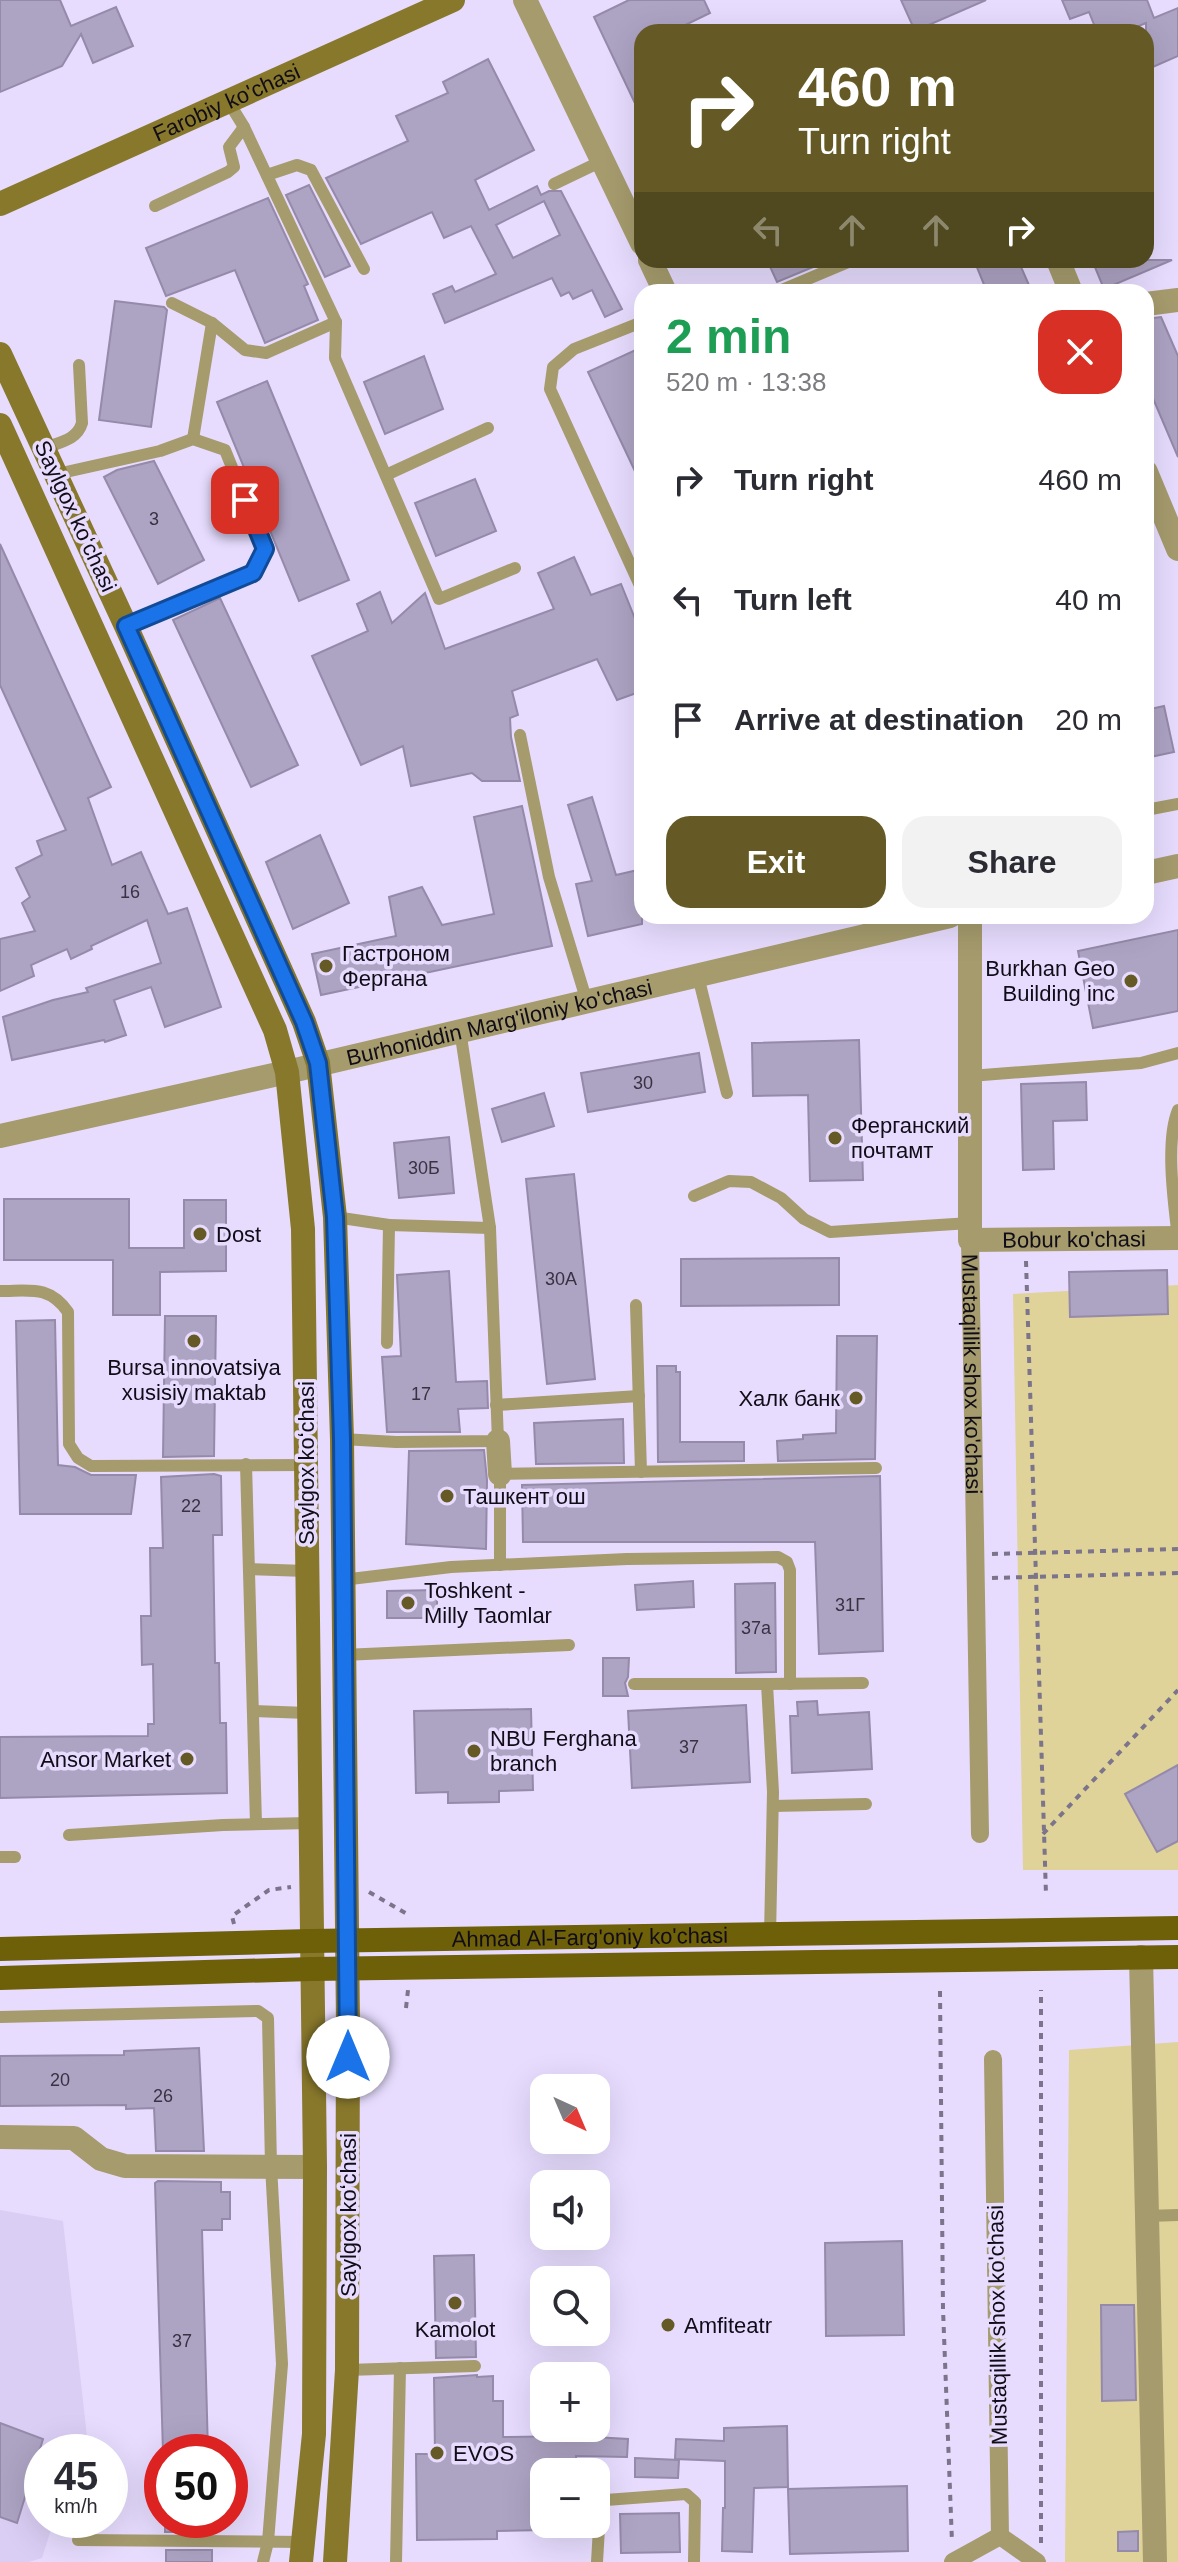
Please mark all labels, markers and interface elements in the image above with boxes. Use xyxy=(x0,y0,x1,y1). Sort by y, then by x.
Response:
text: 460 m xyxy=(798,55,957,118)
icon: right xyxy=(666,56,770,160)
street label: Farobiy ko'chasi xyxy=(149,59,304,147)
text: Turn right xyxy=(798,121,951,162)
icon: left xyxy=(746,208,790,252)
icon: ahead xyxy=(830,208,874,252)
icon: ahead xyxy=(914,208,958,252)
icon: right xyxy=(998,208,1042,252)
text: 2 min xyxy=(666,310,791,363)
button: close xyxy=(1038,310,1122,394)
text: 520 m · 13:38 xyxy=(666,367,826,397)
street label: Saylgox koʻchasi xyxy=(30,437,122,596)
icon: right xyxy=(666,458,710,502)
text: Turn right xyxy=(734,463,873,496)
text: 460 m xyxy=(1039,463,1122,496)
pin xyxy=(211,466,279,534)
icon: arrive xyxy=(223,478,267,522)
house number: 3 xyxy=(149,509,159,529)
icon: left xyxy=(666,578,710,622)
text: Turn left xyxy=(734,583,852,616)
text: 40 m xyxy=(1055,583,1122,616)
icon: arrive xyxy=(666,698,710,742)
text: Arrive at destination xyxy=(734,703,1024,736)
text: 20 m xyxy=(1055,703,1122,736)
button: Exit xyxy=(666,816,886,908)
button: Share xyxy=(902,816,1122,908)
house number: 16 xyxy=(120,882,140,902)
place label: Гастроном Фергана xyxy=(342,941,450,991)
place label: Burkhan Geo Building inc xyxy=(985,956,1115,1006)
marker: Гастроном Фергана xyxy=(317,957,335,975)
marker: Burkhan Geo Building inc xyxy=(1122,972,1140,990)
street label: Burhoniddin Marg'iloniy ko'chasi xyxy=(344,975,655,1071)
house number: 30 xyxy=(633,1073,653,1093)
place label: Ферганский почтамт xyxy=(851,1113,969,1163)
marker: Ферганский почтамт xyxy=(826,1129,844,1147)
house number: 30Б xyxy=(408,1158,440,1178)
place label: Dost xyxy=(216,1222,261,1247)
marker: Dost xyxy=(191,1225,209,1243)
street label: Bobur ko'chasi xyxy=(1002,1226,1146,1253)
street label: Mustaqillik shox ko'chasi xyxy=(957,1254,986,1494)
house number: 30А xyxy=(545,1269,577,1289)
marker: Bursa innovatsiya xusisiy maktab xyxy=(185,1332,203,1350)
place label: Bursa innovatsiya xusisiy maktab xyxy=(107,1355,282,1405)
street label: Saylgox koʻchasi xyxy=(294,1381,319,1545)
house number: 17 xyxy=(411,1384,431,1404)
place label: Халк банк xyxy=(738,1386,840,1411)
marker: Халк банк xyxy=(847,1389,865,1407)
place label: Ташкент ош xyxy=(463,1484,586,1509)
marker: Ташкент ош xyxy=(438,1487,456,1505)
house number: 22 xyxy=(181,1496,201,1516)
place label: Toshkent - Milly Taomlar xyxy=(424,1578,552,1628)
marker: Toshkent - Milly Taomlar xyxy=(399,1594,417,1612)
house number: 31Г xyxy=(835,1595,865,1615)
house number: 37а xyxy=(741,1618,772,1638)
place label: NBU Ferghana branch xyxy=(490,1726,638,1776)
house number: 37 xyxy=(679,1737,699,1757)
marker: NBU Ferghana branch xyxy=(465,1742,483,1760)
place label: Ansor Market xyxy=(40,1747,171,1772)
marker: Ansor Market xyxy=(178,1750,196,1768)
street label: Ahmad Al-Farg'oniy ko'chasi xyxy=(451,1923,728,1952)
position arrow xyxy=(306,2015,390,2099)
house number: 20 xyxy=(50,2070,70,2090)
north arrow xyxy=(530,2074,610,2154)
map controls xyxy=(530,2074,610,2538)
house number: 26 xyxy=(153,2086,173,2106)
street label: Saylgox koʻchasi xyxy=(336,2133,361,2297)
button: sound xyxy=(530,2170,610,2250)
street label: Mustaqillik shox ko'chasi xyxy=(983,2205,1012,2445)
button: search xyxy=(530,2266,610,2346)
marker: Kamolot xyxy=(446,2294,464,2312)
place label: Amfiteatr xyxy=(684,2313,772,2338)
marker: Amfiteatr xyxy=(659,2316,677,2334)
place label: Kamolot xyxy=(415,2317,495,2342)
house number: 37 xyxy=(172,2331,192,2351)
button: + xyxy=(530,2362,610,2442)
speed limit sign: 50 xyxy=(144,2434,248,2538)
place label: EVOS xyxy=(453,2441,514,2466)
marker: EVOS xyxy=(428,2444,446,2462)
text: 45 xyxy=(54,2454,98,2498)
button: − xyxy=(530,2458,610,2538)
text: km/h xyxy=(54,2495,98,2517)

